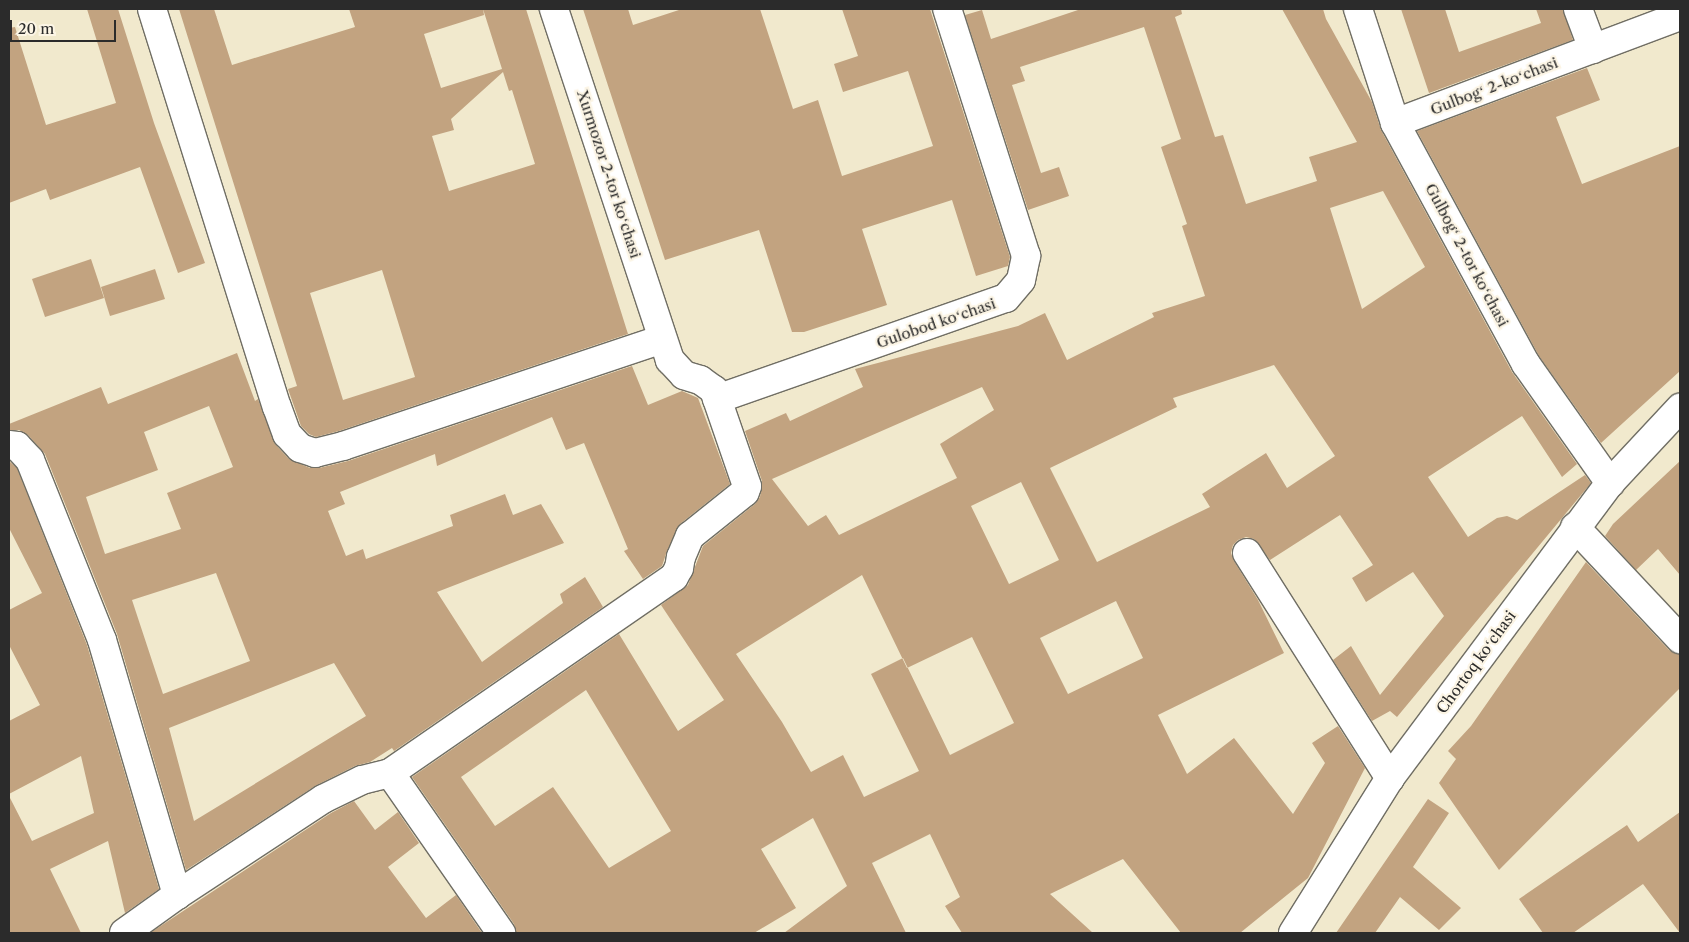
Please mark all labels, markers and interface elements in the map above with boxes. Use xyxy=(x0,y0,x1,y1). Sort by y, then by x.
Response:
scale bar xyxy=(12,10,119,42)
text: 20 m xyxy=(18,19,54,38)
street label: Gulbogʻ 2-koʻchasi xyxy=(1428,53,1560,119)
street label: Xurmozor 2-tor koʻchasi xyxy=(573,87,645,261)
street label: Gulbogʻ 2-tor koʻchasi xyxy=(1422,180,1512,330)
street label: Gulobod koʻchasi xyxy=(874,294,998,352)
street label: Chortoq koʻchasi xyxy=(1433,607,1519,717)

